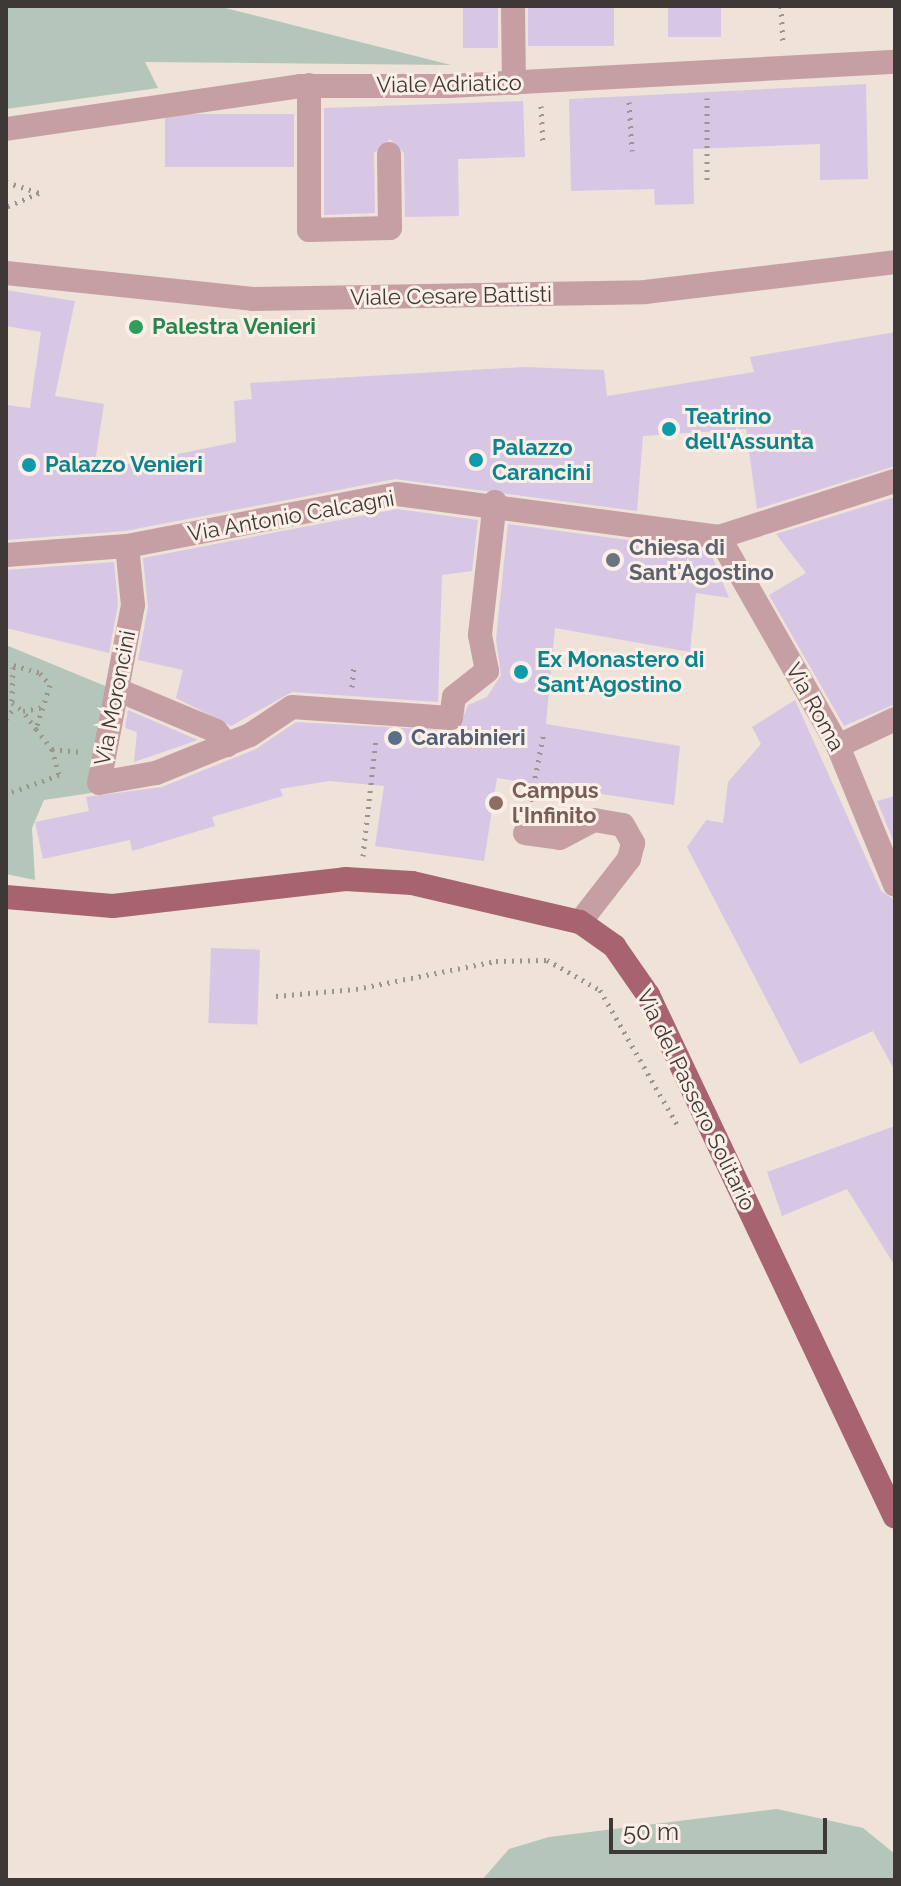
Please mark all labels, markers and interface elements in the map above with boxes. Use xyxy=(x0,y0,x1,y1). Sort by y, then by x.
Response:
street label: Viale Adriatico xyxy=(376,70,522,98)
street label: Viale Cesare Battisti xyxy=(350,281,552,311)
place label: Palestra Venieri xyxy=(152,314,317,340)
marker: Palestra Venieri xyxy=(127,318,145,336)
place label: Teatrino dell'Assunta xyxy=(685,403,814,454)
marker: Teatrino dell'Assunta xyxy=(660,420,678,438)
place label: Palazzo Carancini xyxy=(492,434,591,486)
marker: Palazzo Carancini xyxy=(467,451,485,469)
place label: Palazzo Venieri xyxy=(45,452,204,478)
marker: Palazzo Venieri xyxy=(20,456,38,474)
street label: Via Antonio Calcagni xyxy=(185,485,397,547)
place label: Chiesa di Sant'Agostino xyxy=(629,534,774,586)
marker: Chiesa di Sant'Agostino xyxy=(604,551,622,569)
street label: Via Moroncini xyxy=(89,628,141,768)
place label: Ex Monastero di Sant'Agostino xyxy=(537,646,704,698)
street label: Via Roma xyxy=(780,658,850,756)
marker: Ex Monastero di Sant'Agostino xyxy=(512,663,530,681)
place label: Carabinieri xyxy=(411,725,526,751)
marker: Carabinieri xyxy=(386,729,404,747)
place label: Campus l'Infinito xyxy=(512,777,599,828)
marker: Campus l'Infinito xyxy=(487,794,505,812)
street label: Via del Passero Solitario xyxy=(631,985,761,1215)
scale bar xyxy=(613,1802,831,1852)
text: 50 m xyxy=(623,1817,679,1846)

